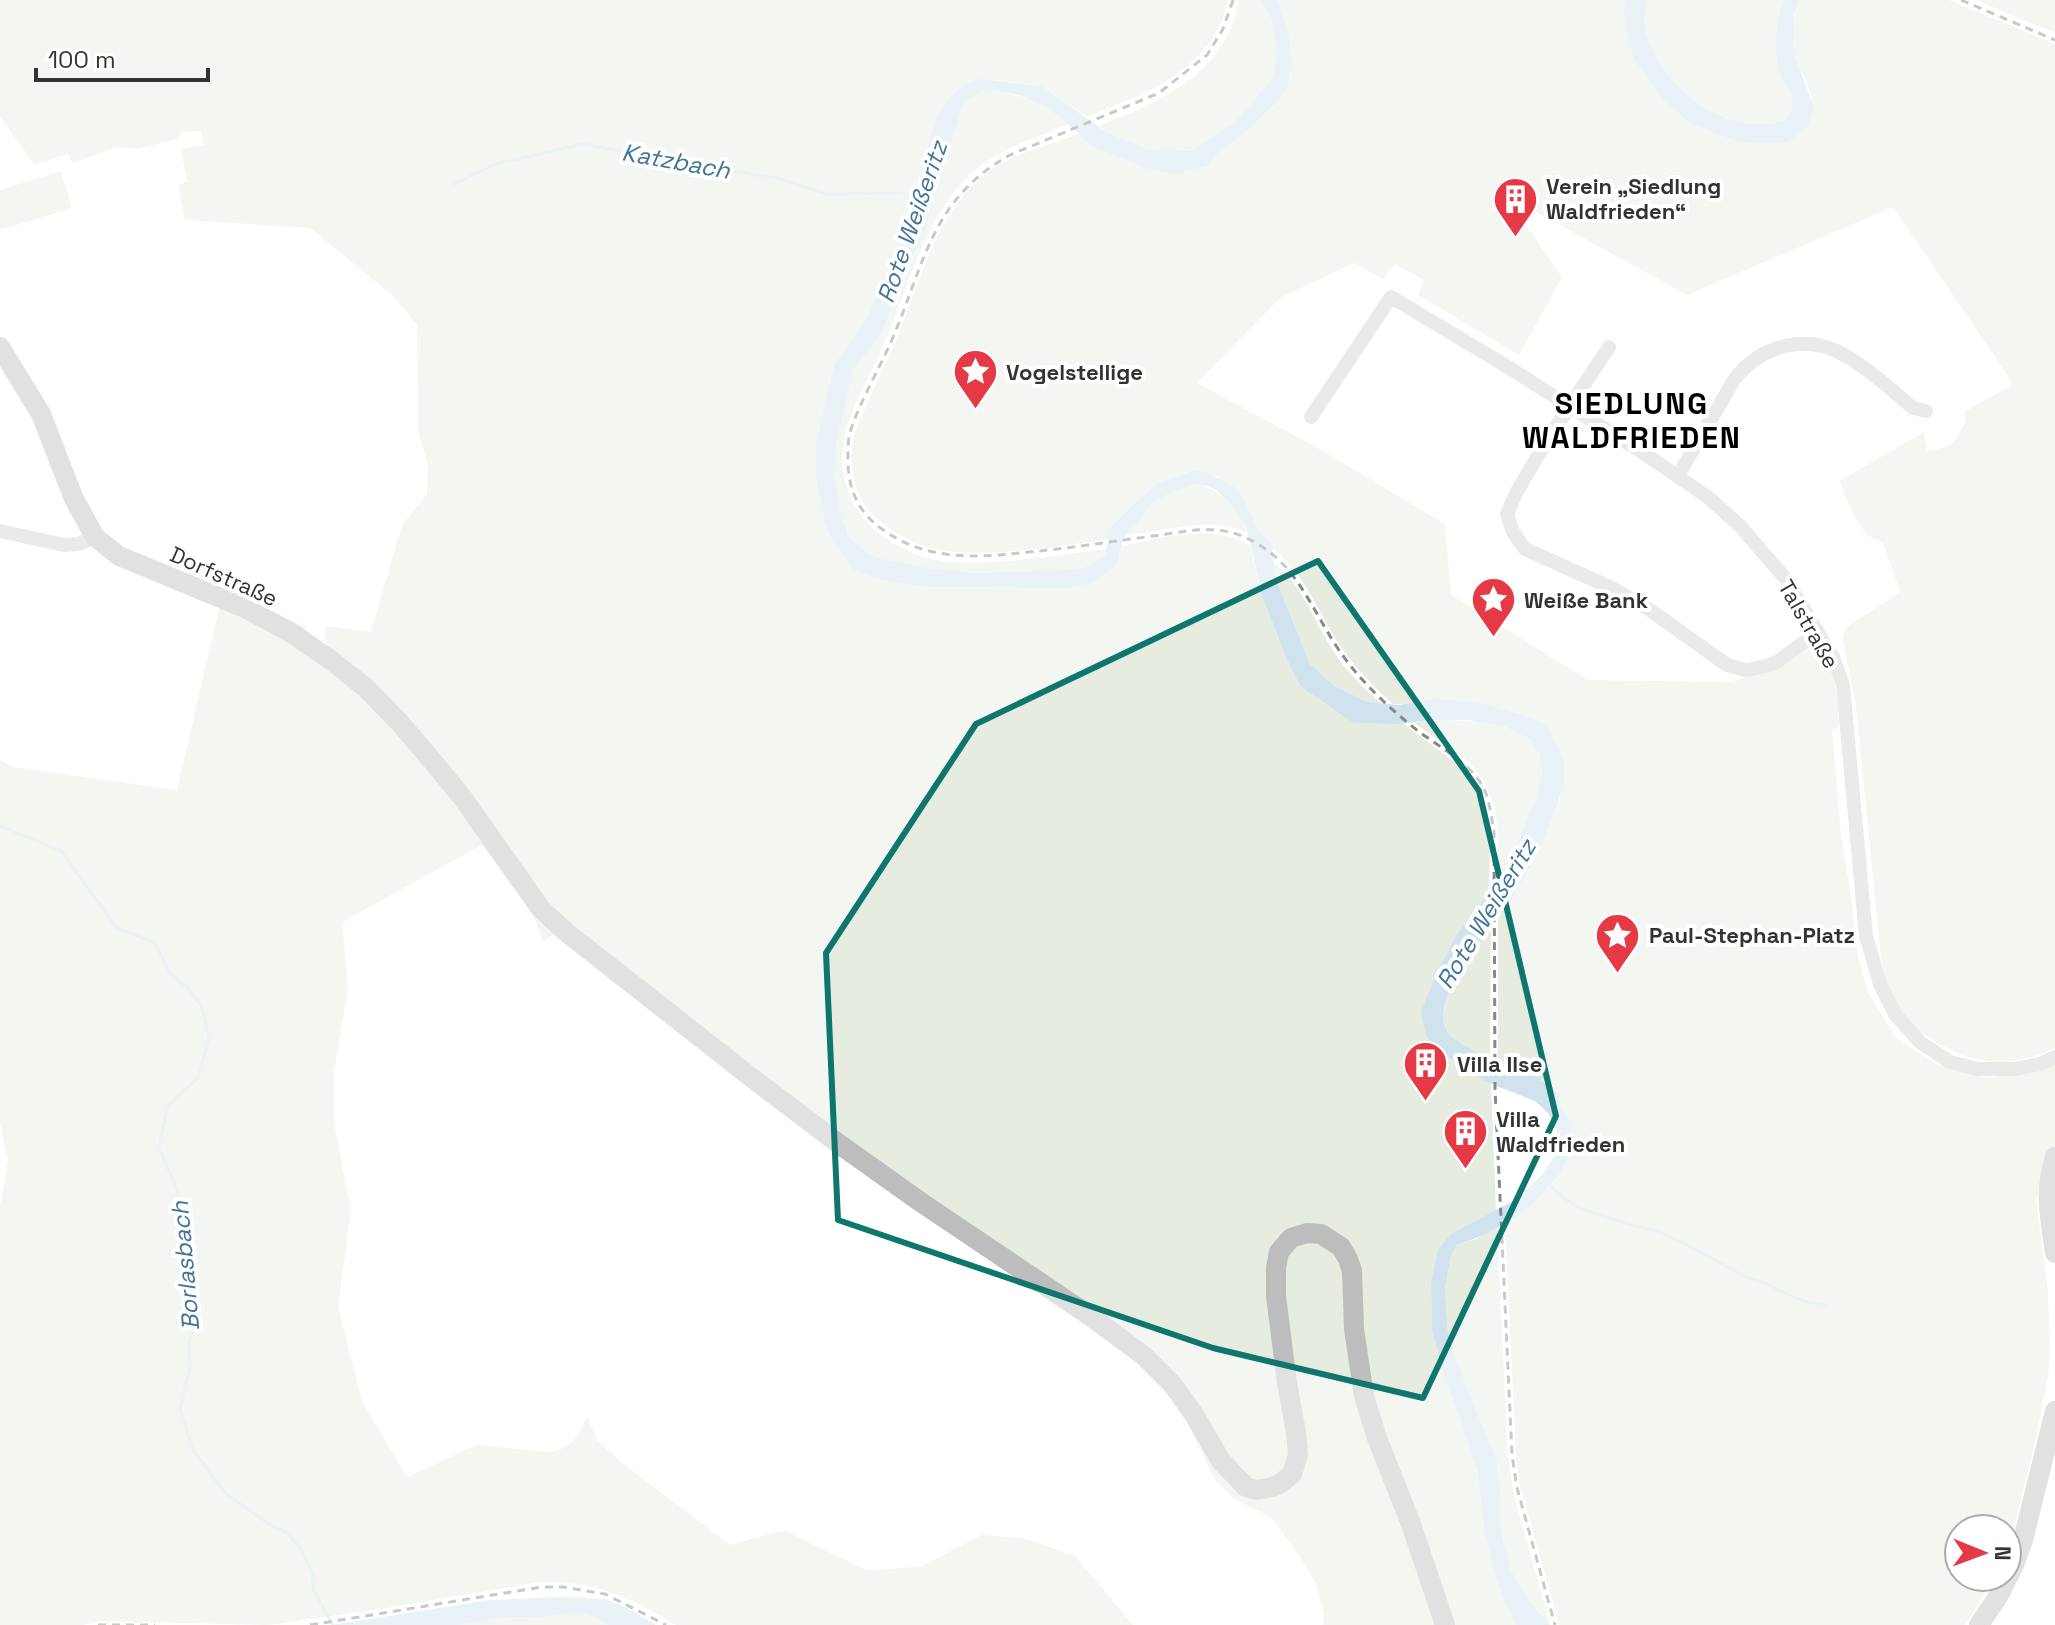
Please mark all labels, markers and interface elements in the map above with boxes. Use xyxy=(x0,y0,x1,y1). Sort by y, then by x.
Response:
scale bar xyxy=(36,32,208,82)
text: 100 m xyxy=(48,44,116,75)
water label: Katzbach xyxy=(620,136,734,186)
water label: Rote Weißeritz xyxy=(870,136,955,307)
place label: Verein „Siedlung Waldfrieden“ xyxy=(1546,172,1721,225)
building icon: Verein „Siedlung Waldfrieden“ xyxy=(1491,175,1539,238)
place icon: Vogelstellige xyxy=(951,348,999,411)
place label: Vogelstellige xyxy=(1006,358,1143,386)
district label: SIEDLUNG WALDFRIEDEN xyxy=(1522,384,1742,457)
street label: Dorfstraße xyxy=(166,540,282,612)
street label: Talstraße xyxy=(1772,575,1846,673)
place icon: Weiße Bank xyxy=(1469,576,1517,639)
place label: Weiße Bank xyxy=(1524,586,1649,614)
water label: Rote Weißeritz xyxy=(1429,832,1544,994)
place icon: Paul-Stephan-Platz xyxy=(1594,911,1642,974)
place label: Paul-Stephan-Platz xyxy=(1649,921,1855,949)
building icon: Villa Ilse xyxy=(1402,1040,1450,1103)
place label: Villa Ilse xyxy=(1457,1050,1542,1078)
place label: Villa Waldfrieden xyxy=(1496,1105,1625,1158)
building icon: Villa Waldfrieden xyxy=(1441,1108,1489,1171)
water label: Borlasbach xyxy=(164,1199,206,1332)
north arrow xyxy=(1943,1513,2023,1593)
text: N xyxy=(1989,1546,2017,1561)

